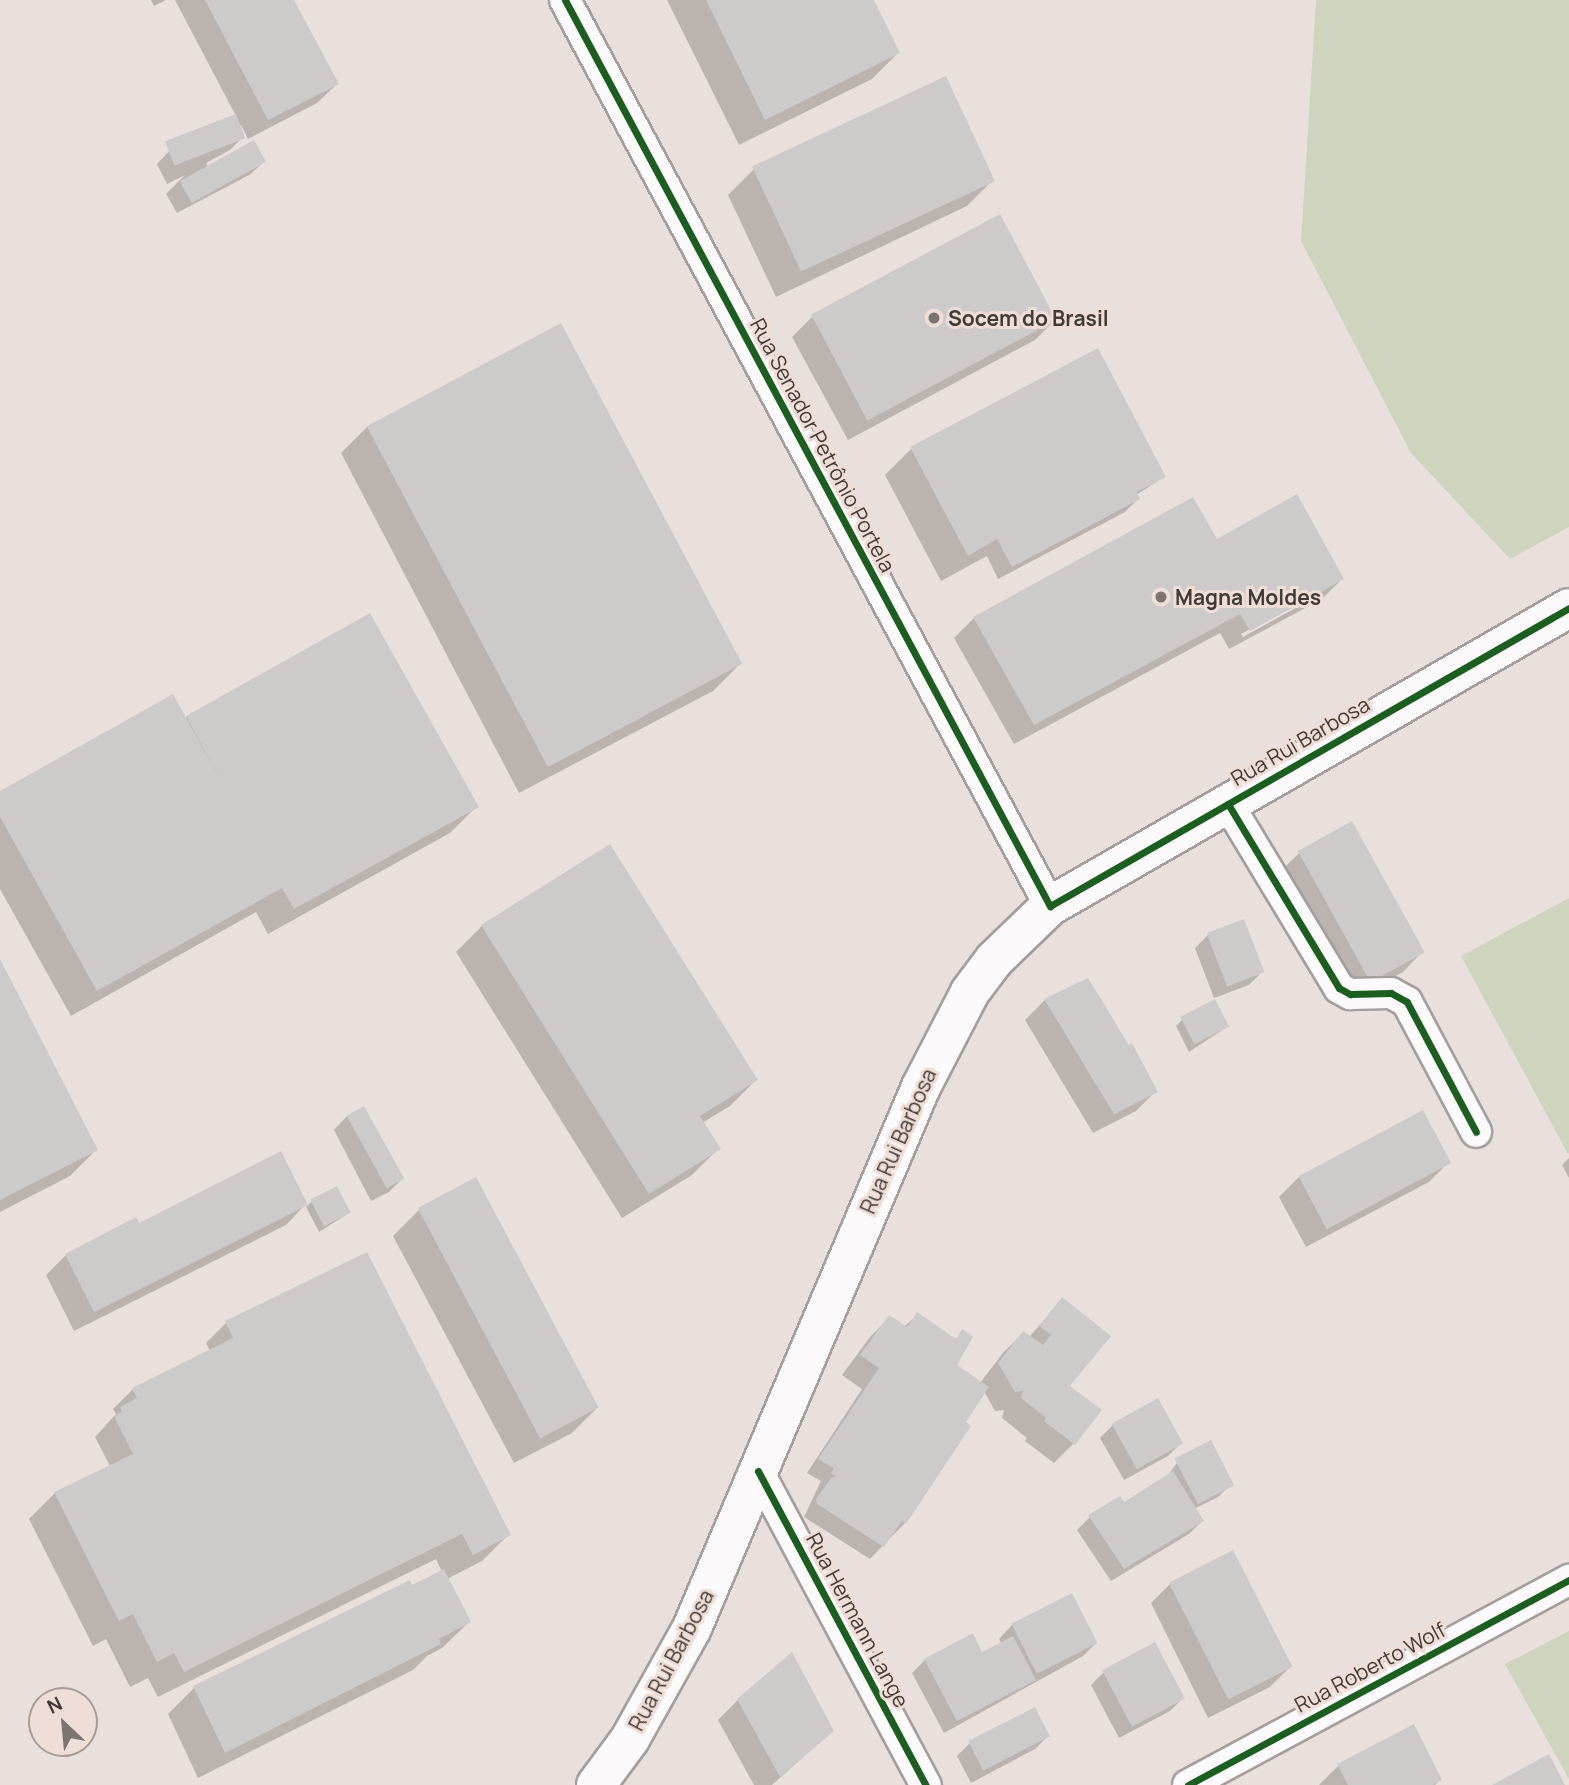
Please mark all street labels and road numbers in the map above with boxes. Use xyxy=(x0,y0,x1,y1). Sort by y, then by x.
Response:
street label: Rua Senador Petrônio Portela xyxy=(745,314,901,576)
street label: Rua Rui Barbosa xyxy=(1226,691,1374,791)
street label: Rua Rui Barbosa xyxy=(855,1065,941,1217)
street label: Rua Hermann Lange xyxy=(801,1528,915,1712)
street label: Rua Rui Barbosa xyxy=(623,1585,719,1735)
street label: Rua Roberto Wolf xyxy=(1290,1617,1450,1717)

